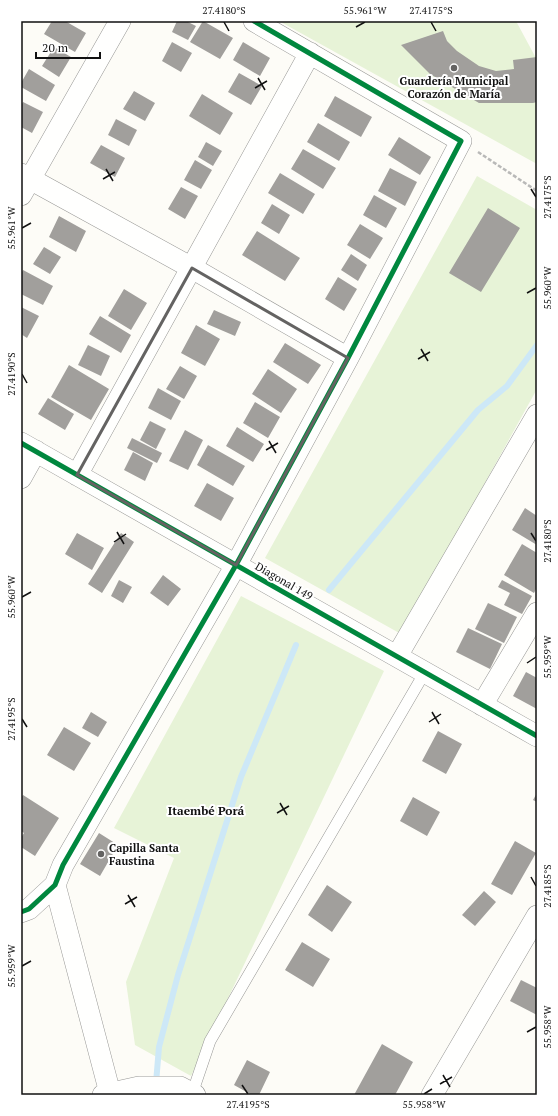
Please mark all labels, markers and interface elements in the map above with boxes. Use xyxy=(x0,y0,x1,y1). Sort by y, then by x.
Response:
text: 27.4180°S xyxy=(202,4,246,17)
text: 55.961°W xyxy=(343,4,387,17)
text: 27.4175°S xyxy=(409,4,453,17)
scale bar xyxy=(36,34,100,60)
text: 20 m xyxy=(42,40,69,55)
marker: Guardería Municipal Corazón de María xyxy=(449,63,459,73)
place label: Guardería Municipal Corazón de María xyxy=(400,74,509,101)
text: 27.4175°S xyxy=(541,175,554,219)
text: 55.961°W xyxy=(5,206,18,250)
text: 55.960°W xyxy=(541,266,554,310)
text: 27.4190°S xyxy=(5,352,18,396)
text: 27.4180°S xyxy=(541,519,554,563)
street label: Diagonal 149 xyxy=(253,559,315,603)
text: 55.960°W xyxy=(5,575,18,619)
text: 55.959°W xyxy=(541,635,554,679)
text: 27.4195°S xyxy=(5,697,18,741)
district label: Itaembé Porá xyxy=(168,803,245,818)
place label: Capilla Santa Faustina xyxy=(109,841,179,868)
marker: Capilla Santa Faustina xyxy=(96,849,106,859)
text: 27.4185°S xyxy=(541,864,554,908)
text: 55.959°W xyxy=(5,944,18,988)
text: 55.958°W xyxy=(541,1005,554,1049)
text: 27.4195°S xyxy=(226,1098,270,1111)
text: 55.958°W xyxy=(402,1098,446,1111)

